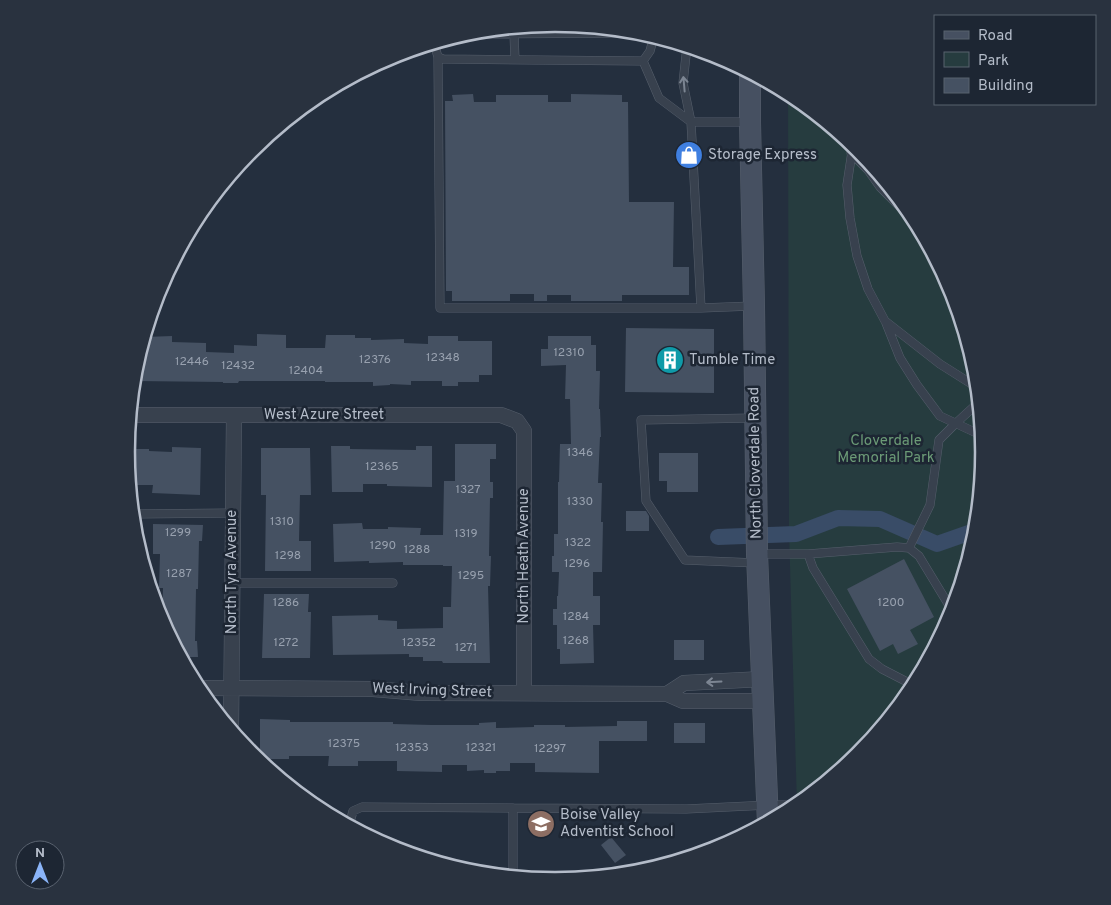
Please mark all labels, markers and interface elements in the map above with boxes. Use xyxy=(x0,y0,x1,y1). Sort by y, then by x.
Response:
legend xyxy=(934,15,1096,105)
text: Road xyxy=(978,27,1013,46)
text: Park xyxy=(978,52,1009,71)
one-way arrow xyxy=(680,77,689,93)
text: Building xyxy=(978,77,1033,96)
shop icon: Storage Express xyxy=(674,140,704,170)
place label: Storage Express xyxy=(708,146,817,165)
house number: 12310 xyxy=(553,345,585,361)
building icon: Tumble Time xyxy=(655,345,685,375)
house number: 12348 xyxy=(426,350,460,366)
place label: Tumble Time xyxy=(689,351,775,370)
house number: 12376 xyxy=(359,352,391,368)
house number: 12446 xyxy=(175,354,209,370)
house number: 12432 xyxy=(221,358,255,374)
house number: 12404 xyxy=(289,363,323,379)
street label: North Cloverdale Road xyxy=(745,387,767,539)
street label: West Azure Street xyxy=(264,406,384,425)
park label: Cloverdale Memorial Park xyxy=(837,432,935,468)
house number: 1346 xyxy=(567,445,593,461)
house number: 12365 xyxy=(365,459,399,475)
house number: 1327 xyxy=(456,482,480,498)
street label: North Heath Avenue xyxy=(515,488,534,624)
house number: 1330 xyxy=(567,494,593,510)
street label: North Tyra Avenue xyxy=(223,510,242,634)
house number: 1310 xyxy=(270,514,294,530)
house number: 1299 xyxy=(165,525,191,541)
house number: 1319 xyxy=(454,526,478,542)
house number: 1322 xyxy=(565,535,591,551)
house number: 1290 xyxy=(370,538,396,554)
house number: 1288 xyxy=(404,542,430,558)
house number: 1298 xyxy=(275,548,301,564)
house number: 1296 xyxy=(564,556,590,572)
house number: 1287 xyxy=(166,566,192,582)
house number: 1295 xyxy=(458,568,484,584)
house number: 1286 xyxy=(273,595,299,611)
house number: 1200 xyxy=(877,595,905,611)
house number: 1284 xyxy=(563,609,589,625)
house number: 1268 xyxy=(563,633,589,649)
house number: 1272 xyxy=(273,635,299,651)
house number: 12352 xyxy=(402,635,436,651)
house number: 1271 xyxy=(455,640,477,656)
one-way arrow xyxy=(706,677,722,686)
street label: West Irving Street xyxy=(372,679,492,703)
house number: 12375 xyxy=(328,736,360,752)
house number: 12353 xyxy=(395,740,429,756)
house number: 12321 xyxy=(466,740,496,756)
house number: 12297 xyxy=(534,741,566,757)
place label: Boise Valley Adventist School xyxy=(560,806,674,842)
school or university icon: Boise Valley Adventist School xyxy=(526,809,556,839)
north arrow xyxy=(15,840,65,890)
text: N xyxy=(35,845,45,862)

